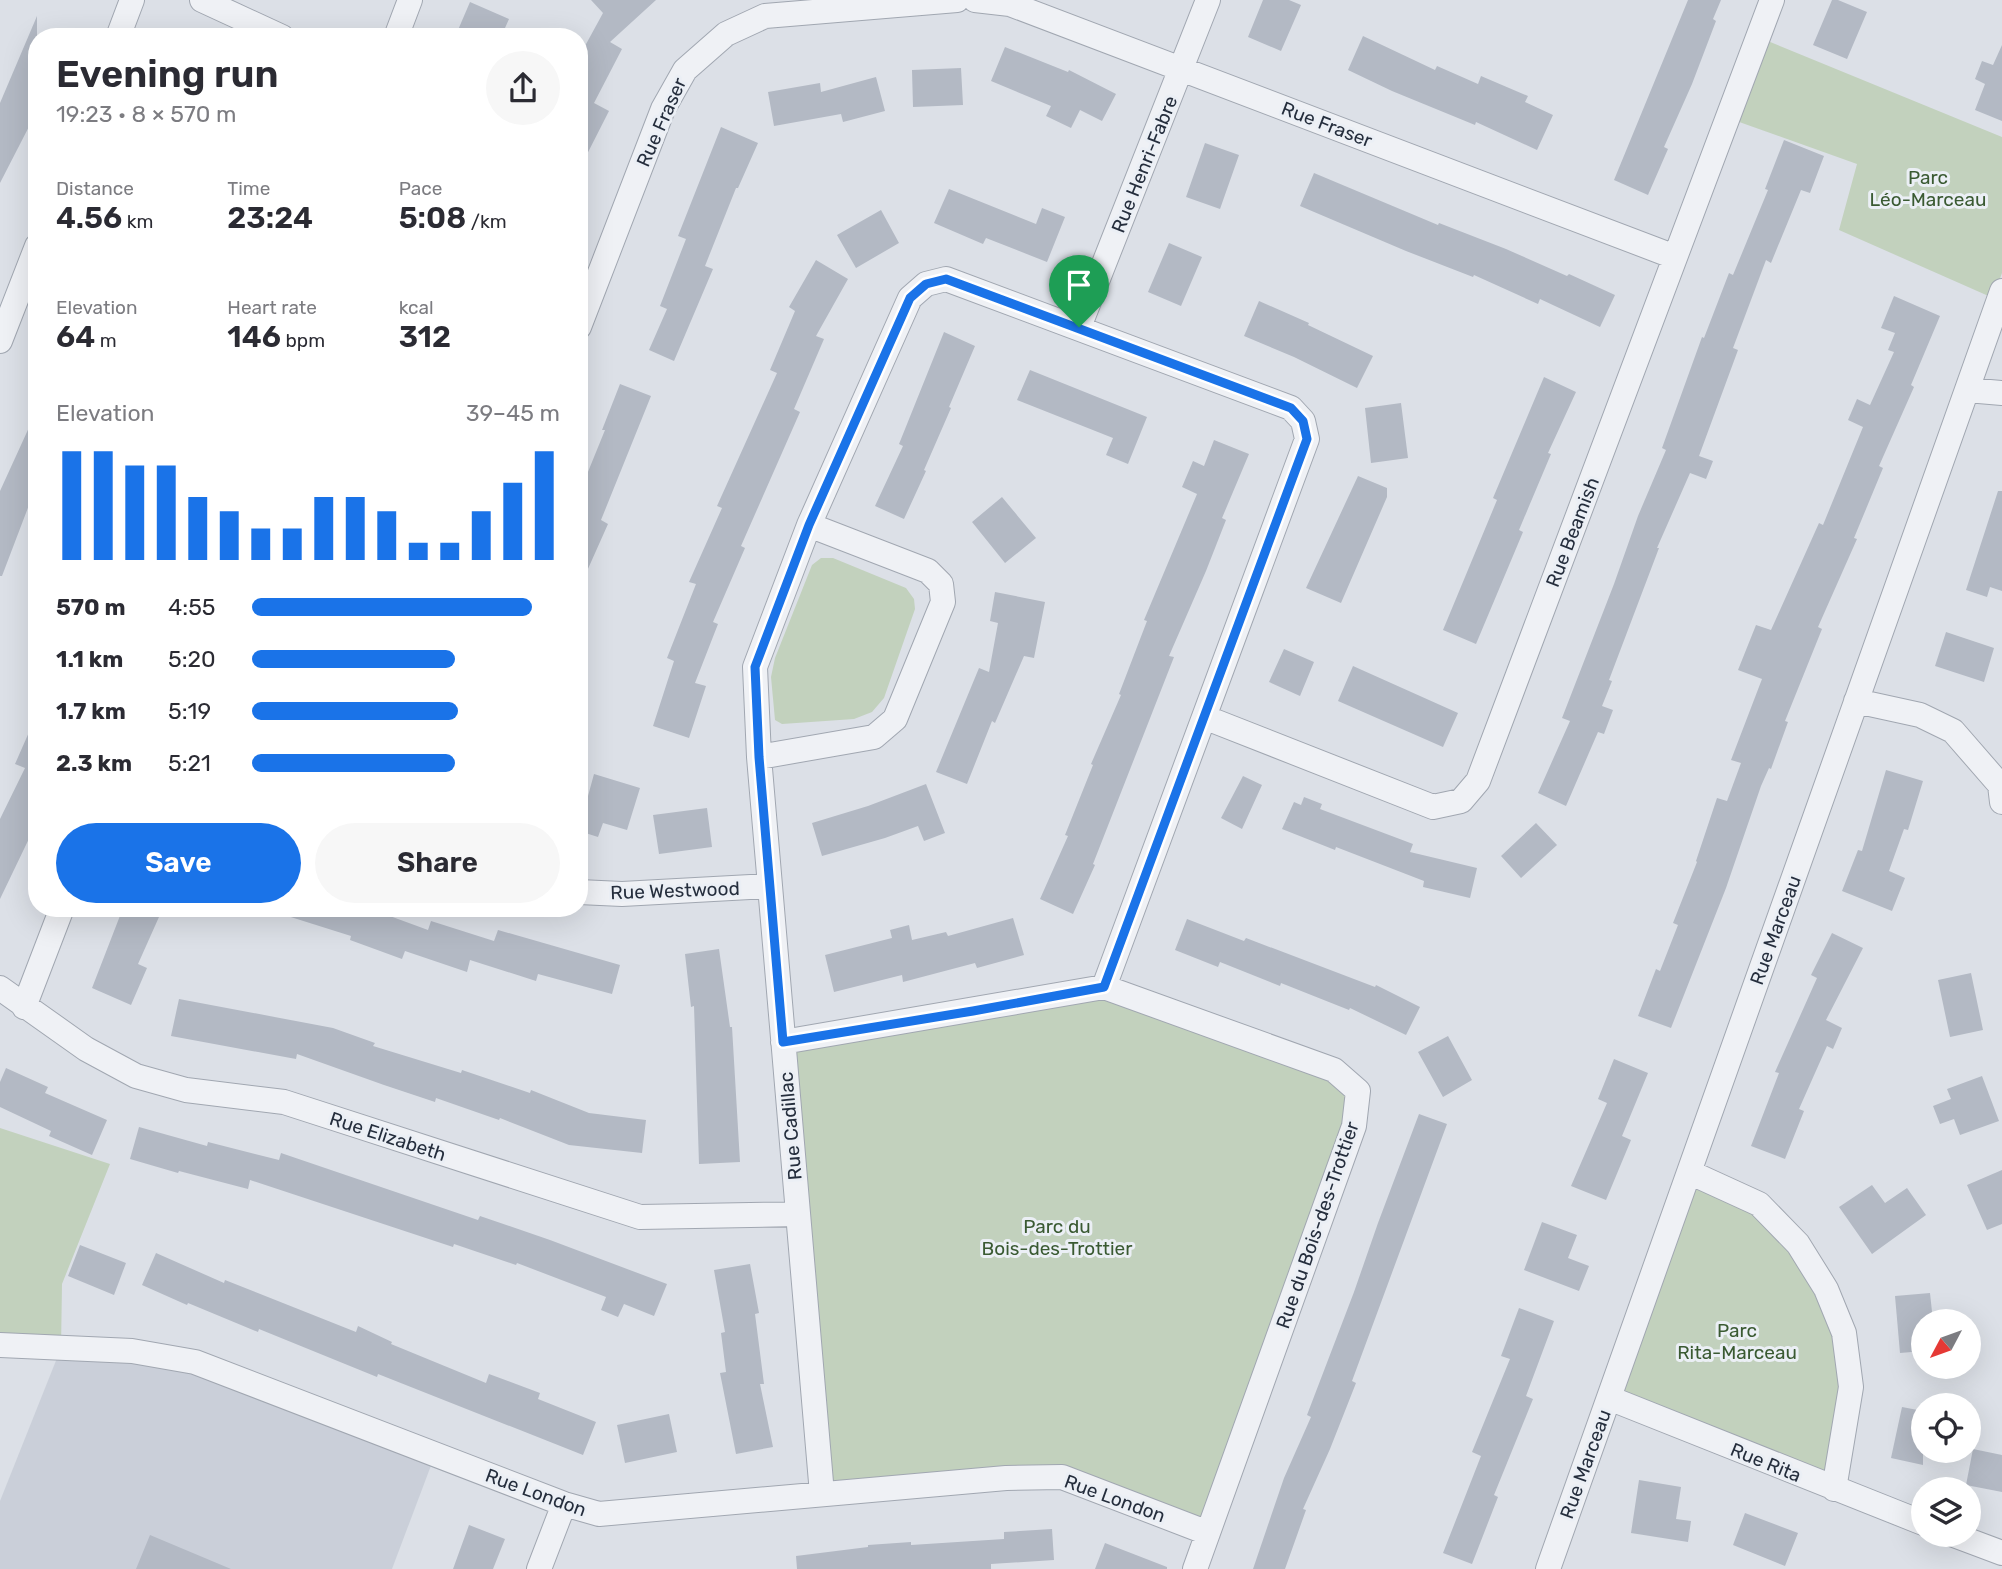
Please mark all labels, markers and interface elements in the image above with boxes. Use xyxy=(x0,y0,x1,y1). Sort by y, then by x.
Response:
text: Evening run xyxy=(56,51,279,97)
button: share xyxy=(486,51,560,125)
street label: Rue Fraser xyxy=(632,73,692,170)
street label: Rue Henri-Fabre xyxy=(1106,92,1182,236)
street label: Rue Fraser xyxy=(1278,97,1376,153)
text: 19:23 · 8 × 570 m xyxy=(56,100,236,128)
park label: Parc Léo-Marceau xyxy=(1870,166,1986,211)
text: Distance xyxy=(56,177,134,200)
text: Time xyxy=(227,177,270,200)
text: Pace xyxy=(399,177,442,200)
text: 4.56 xyxy=(56,200,122,236)
text: 23:24 xyxy=(227,200,313,236)
text: 5:08 xyxy=(399,200,466,236)
text: km xyxy=(122,210,153,233)
text: /km xyxy=(466,210,507,233)
pin xyxy=(1049,255,1109,327)
icon: arrive xyxy=(1060,266,1098,304)
text: Elevation xyxy=(56,296,137,319)
text: Heart rate xyxy=(227,296,317,319)
text: kcal xyxy=(399,296,434,319)
text: 64 xyxy=(56,319,95,355)
text: 146 xyxy=(227,319,281,355)
text: 312 xyxy=(399,319,451,355)
text: m xyxy=(95,329,117,352)
text: bpm xyxy=(281,329,325,352)
text: Elevation xyxy=(56,399,155,427)
text: 39–45 m xyxy=(466,399,560,427)
street label: Rue Beamish xyxy=(1541,474,1604,590)
text: 570 m xyxy=(56,593,126,621)
text: 4:55 xyxy=(168,593,216,621)
text: 1.1 km xyxy=(56,645,123,673)
text: 5:20 xyxy=(168,645,216,673)
text: 1.7 km xyxy=(56,697,126,725)
text: 5:19 xyxy=(168,697,211,725)
text: 2.3 km xyxy=(56,749,132,777)
text: 5:21 xyxy=(168,749,211,777)
button: Save xyxy=(56,823,301,903)
button: Share xyxy=(315,823,560,903)
street label: Rue Marceau xyxy=(1745,872,1806,988)
street label: Rue Westwood xyxy=(610,877,740,904)
street label: Rue Cadillac xyxy=(774,1071,807,1181)
street label: Rue Elizabeth xyxy=(327,1107,449,1166)
street label: Rue du Bois-des-Trottier xyxy=(1271,1118,1364,1332)
park label: Parc du Bois-des-Trottier xyxy=(982,1215,1133,1260)
north arrow xyxy=(1911,1309,1981,1379)
map controls xyxy=(1911,1309,1981,1547)
park label: Parc Rita-Marceau xyxy=(1677,1319,1797,1364)
button: locate xyxy=(1911,1393,1981,1463)
street label: Rue Marceau xyxy=(1555,1406,1616,1522)
street label: Rue Rita xyxy=(1727,1438,1804,1487)
street label: Rue London xyxy=(482,1464,589,1521)
street label: Rue London xyxy=(1061,1470,1168,1527)
button: layers xyxy=(1911,1477,1981,1547)

